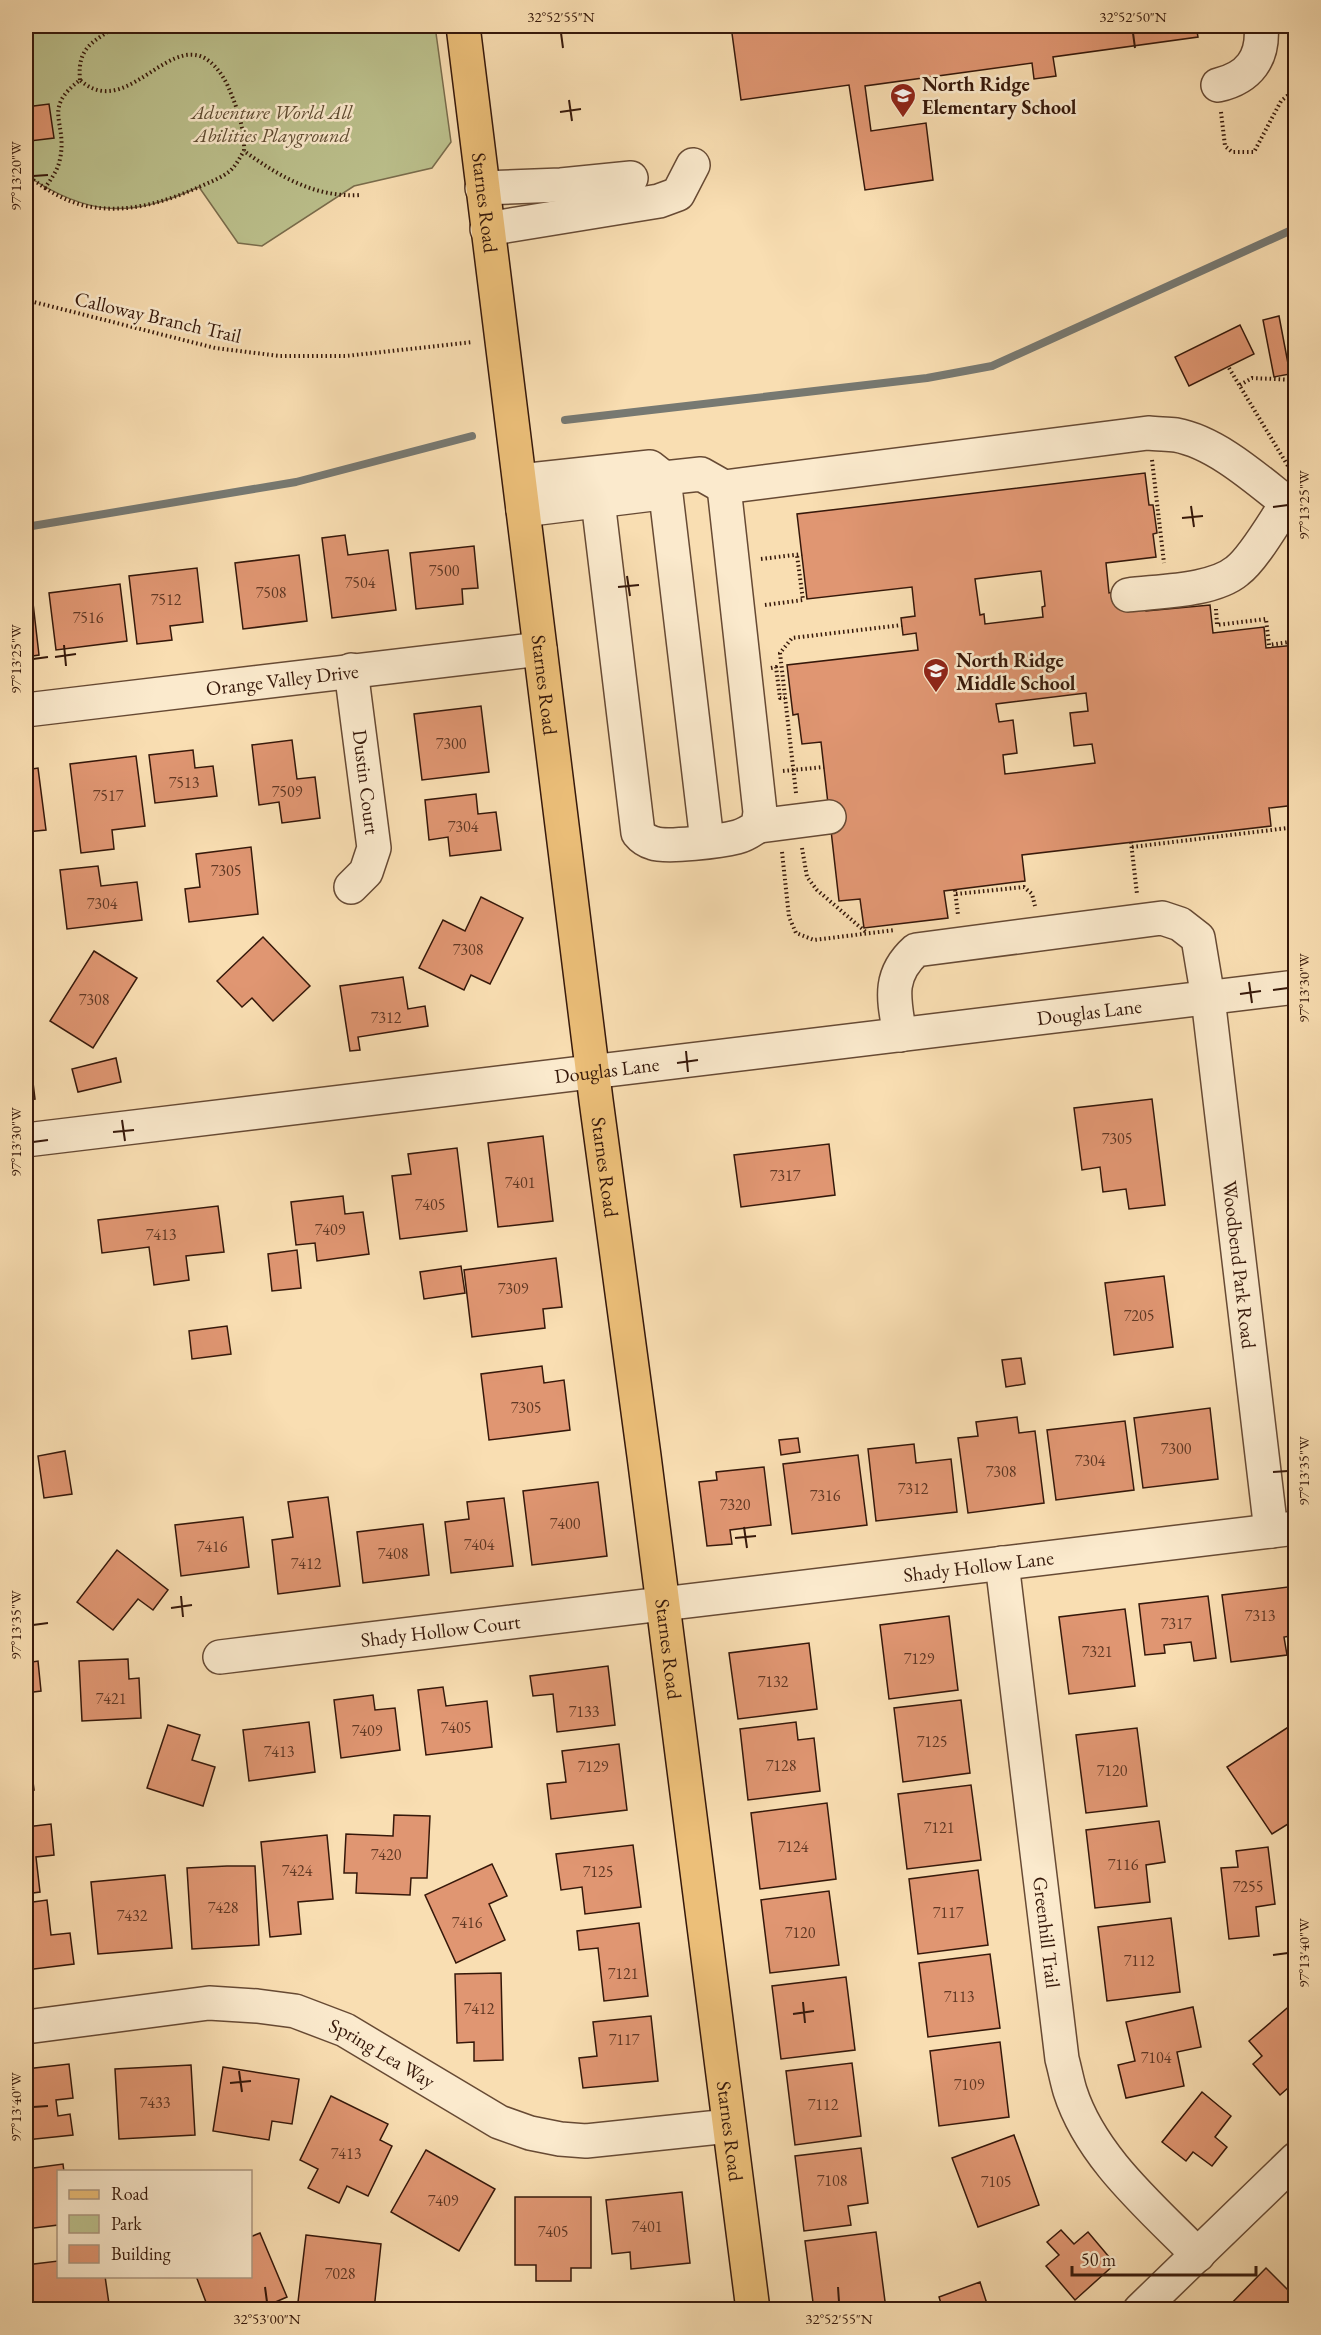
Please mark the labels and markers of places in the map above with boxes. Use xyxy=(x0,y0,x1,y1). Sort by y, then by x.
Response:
place label: North Ridge Elementary School xyxy=(922,71,1077,120)
school or university icon: North Ridge Elementary School xyxy=(888,81,918,119)
place label: North Ridge Middle School xyxy=(956,647,1076,696)
school or university icon: North Ridge Middle School xyxy=(921,656,951,694)

